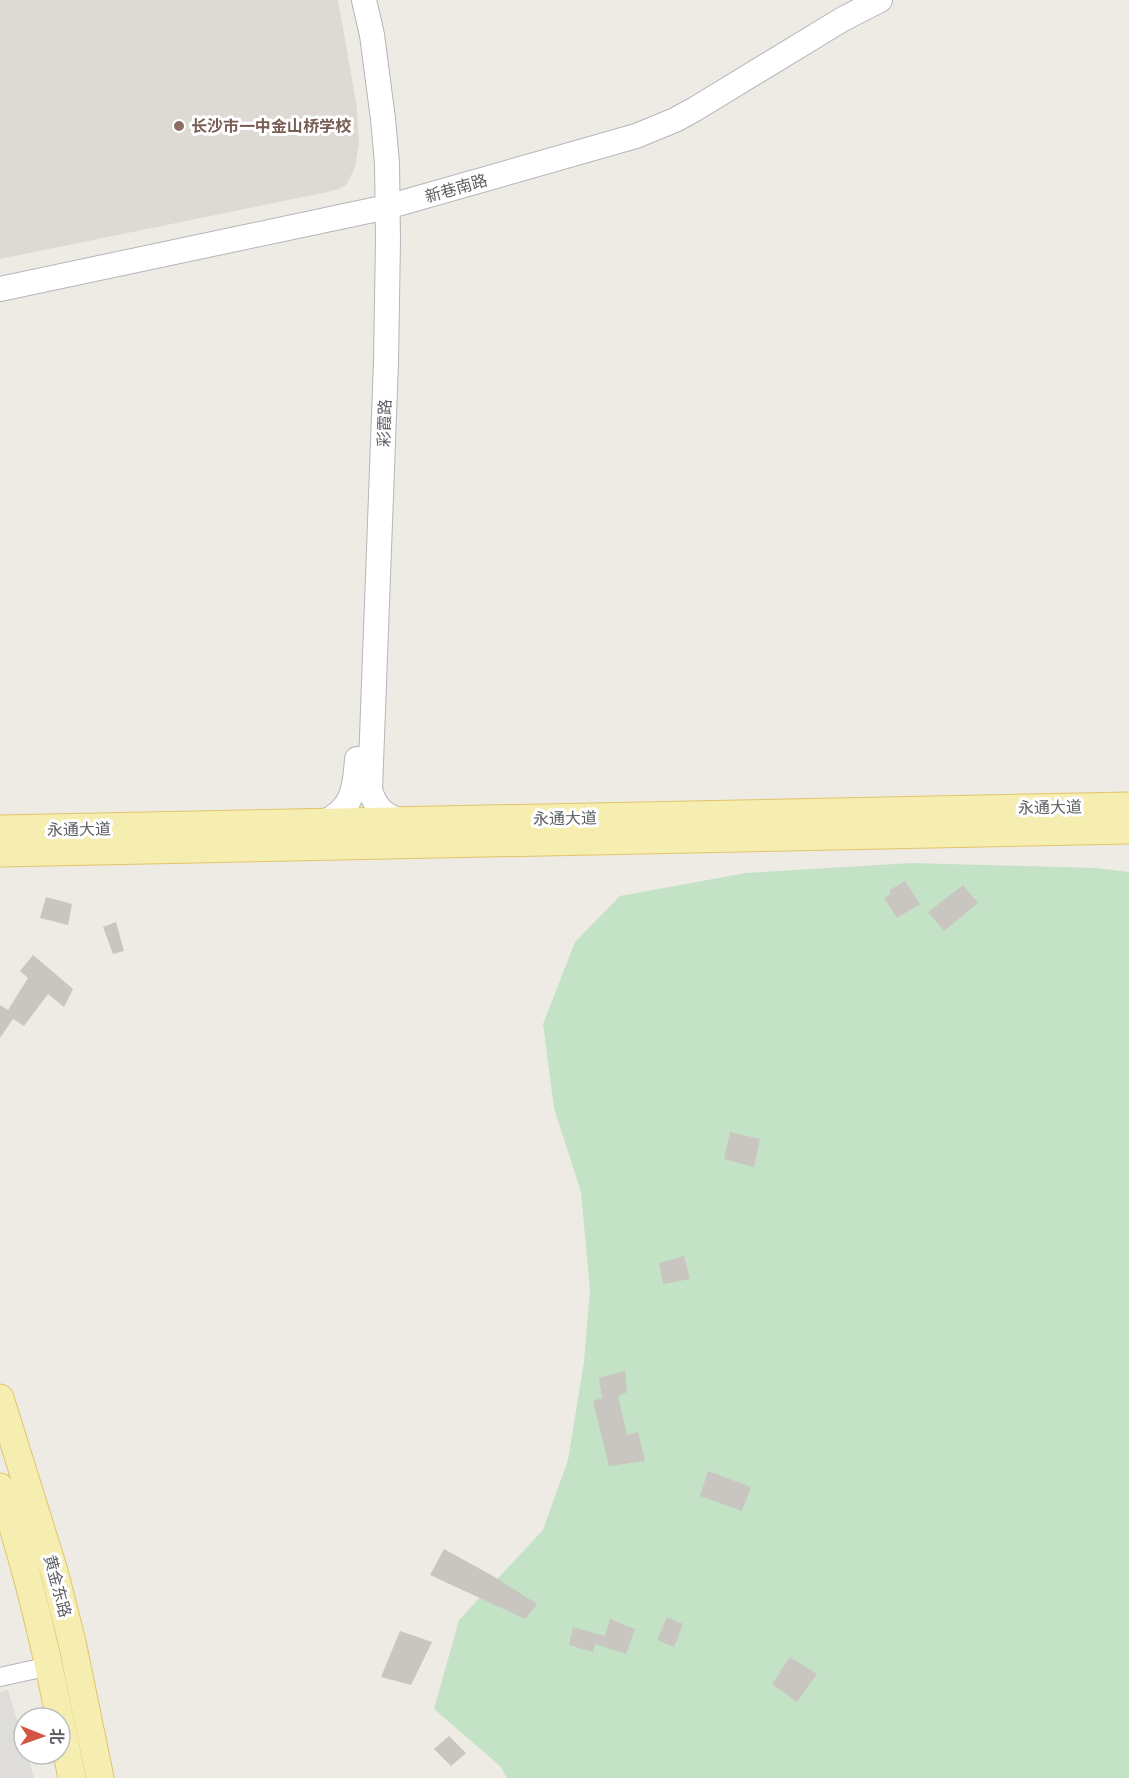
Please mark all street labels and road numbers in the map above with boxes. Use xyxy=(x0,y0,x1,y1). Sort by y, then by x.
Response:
street label: 新巷南路 xyxy=(422,170,490,206)
street label: 彩霞路 xyxy=(373,399,395,447)
street label: 永通大道 xyxy=(1018,796,1082,818)
street label: 永通大道 xyxy=(533,807,597,829)
street label: 永通大道 xyxy=(47,818,111,840)
street label: 黄金东路 xyxy=(40,1552,76,1620)

